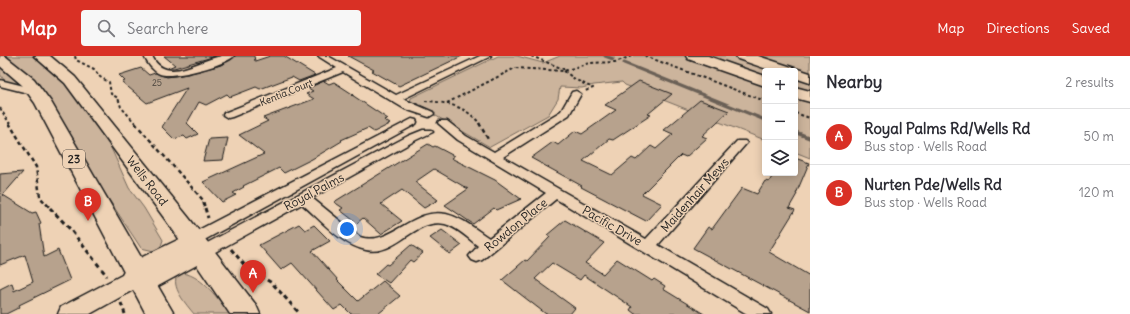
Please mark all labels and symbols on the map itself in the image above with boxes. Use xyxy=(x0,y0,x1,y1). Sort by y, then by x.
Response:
street label: Kentia Court xyxy=(258,76,315,109)
house number: 25 xyxy=(152,77,162,88)
road number: 23 xyxy=(63,150,85,168)
street label: Wells Road xyxy=(123,153,171,208)
street label: Maidenhair Mews xyxy=(657,154,732,235)
street label: Royal Palms xyxy=(281,169,346,214)
pin: B xyxy=(75,188,101,221)
street label: Rowdon Place xyxy=(481,195,550,254)
street label: Pacific Drive xyxy=(580,202,645,249)
your location xyxy=(337,219,357,239)
pin: A xyxy=(240,260,266,293)

